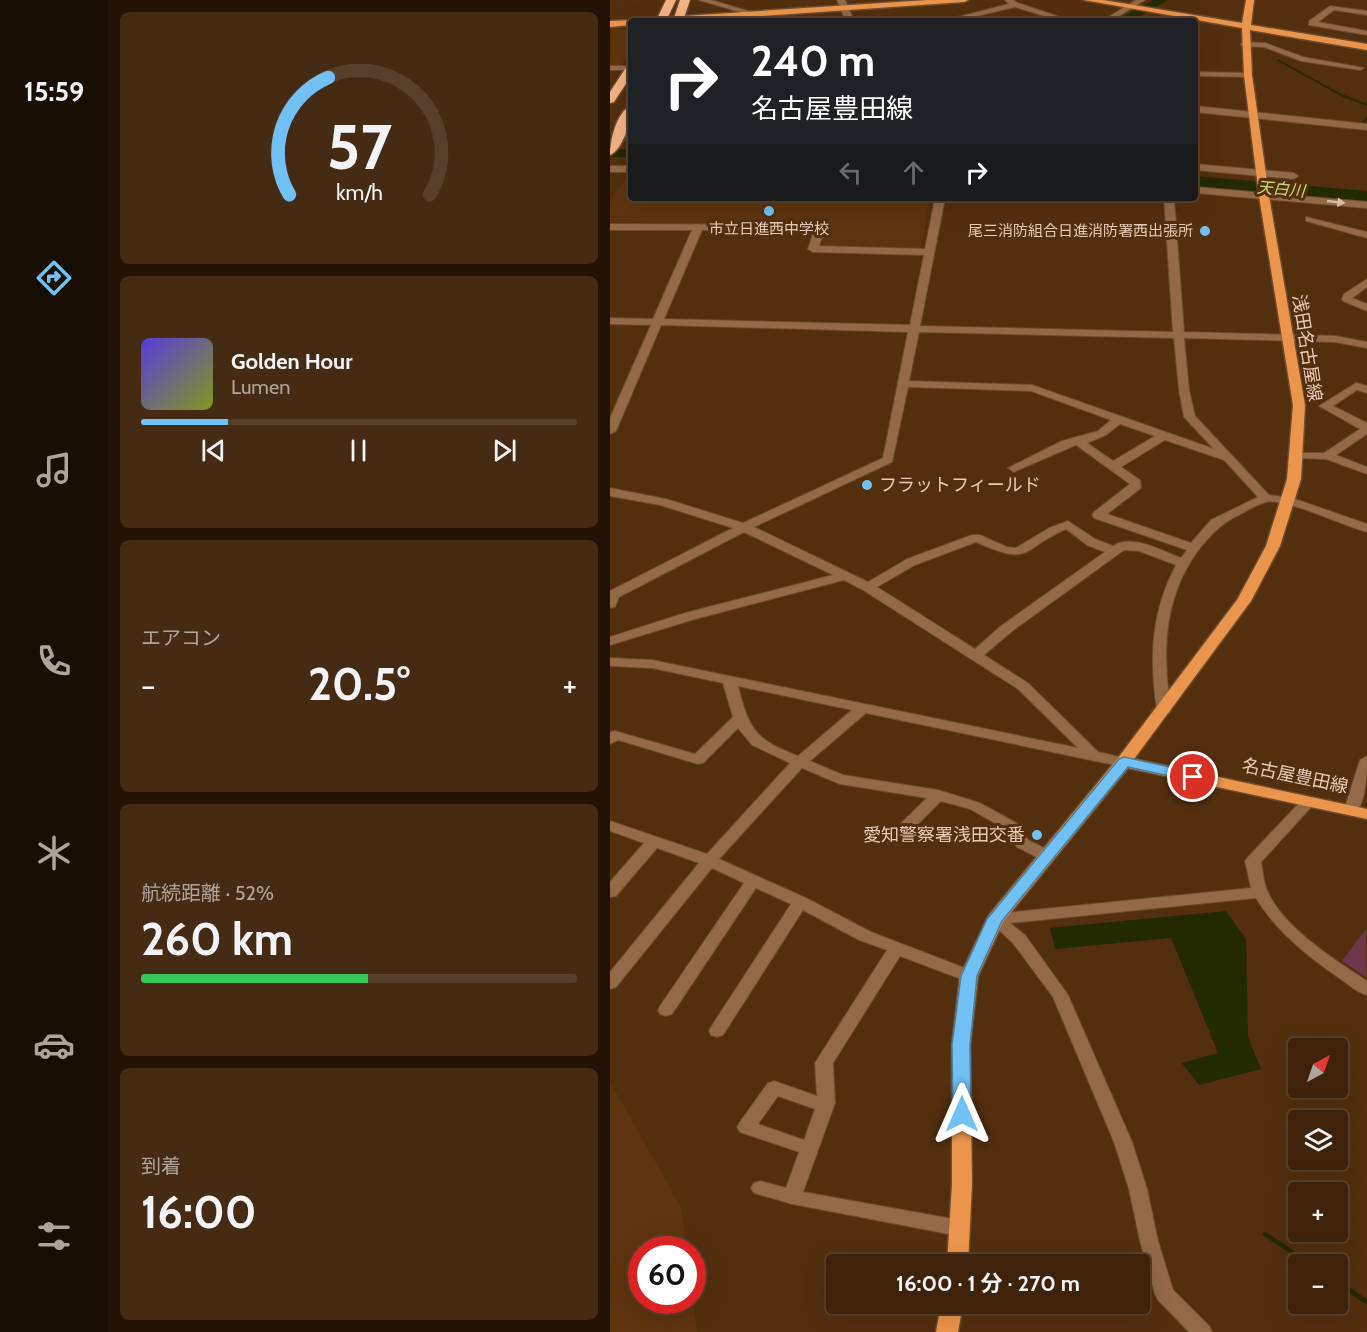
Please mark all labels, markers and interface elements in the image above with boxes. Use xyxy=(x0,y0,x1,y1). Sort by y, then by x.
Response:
text: 240 m xyxy=(751,35,875,87)
icon: right xyxy=(652,42,730,120)
text: 15:59 xyxy=(24,75,84,108)
text: 名古屋豊田線 xyxy=(751,92,913,125)
text: 57 xyxy=(326,109,392,185)
icon: left xyxy=(834,156,867,189)
icon: ahead xyxy=(897,156,930,189)
icon: right xyxy=(960,156,993,189)
water label: 天白川 xyxy=(1256,177,1308,201)
text: km/h xyxy=(336,179,382,205)
one-way arrow xyxy=(1327,197,1346,207)
marker: 市立日進西中学校 xyxy=(762,204,776,218)
place label: 市立日進西中学校 xyxy=(709,220,829,238)
place label: 尾三消防組合日進消防署西出張所 xyxy=(968,222,1193,240)
marker: 尾三消防組合日進消防署西出張所 xyxy=(1198,224,1212,238)
icon: directions xyxy=(33,257,75,299)
street label: 浅田名古屋線 xyxy=(1288,293,1326,403)
text: Golden Hour xyxy=(231,348,352,375)
text: Lumen xyxy=(231,375,290,399)
icon: previous xyxy=(197,434,230,467)
icon: pause xyxy=(342,434,375,467)
icon: next xyxy=(488,434,521,467)
icon: music xyxy=(33,449,75,491)
place label: フラットフィールド xyxy=(879,474,1041,496)
marker: フラットフィールド xyxy=(860,478,874,492)
text: エアコン xyxy=(141,626,221,650)
icon: phone xyxy=(33,640,75,682)
text: 20.5° xyxy=(308,657,410,711)
text: − xyxy=(141,665,156,705)
text: + xyxy=(562,665,577,705)
pin xyxy=(1167,751,1218,802)
street label: 名古屋豊田線 xyxy=(1240,754,1350,798)
icon: arrive xyxy=(1176,760,1209,793)
place label: 愛知警察署浅田交番 xyxy=(863,824,1025,846)
marker: 愛知警察署浅田交番 xyxy=(1030,828,1044,842)
icon: climate xyxy=(33,832,75,874)
text: 航続距離 · 52% xyxy=(141,881,274,905)
text: 260 km xyxy=(141,912,293,966)
icon: car xyxy=(33,1024,75,1066)
north arrow xyxy=(1288,1038,1348,1098)
map controls xyxy=(1288,1038,1348,1314)
position arrow xyxy=(930,1082,994,1146)
button: layers xyxy=(1288,1110,1348,1170)
text: 到着 xyxy=(141,1154,181,1178)
button: + xyxy=(1288,1182,1348,1242)
text: 16:00 xyxy=(141,1185,256,1239)
icon: filters xyxy=(33,1215,75,1257)
speed limit sign: 60 xyxy=(628,1236,706,1314)
button: − xyxy=(1288,1254,1348,1314)
text: 16:00 · 1 分 · 270 m xyxy=(896,1270,1080,1297)

